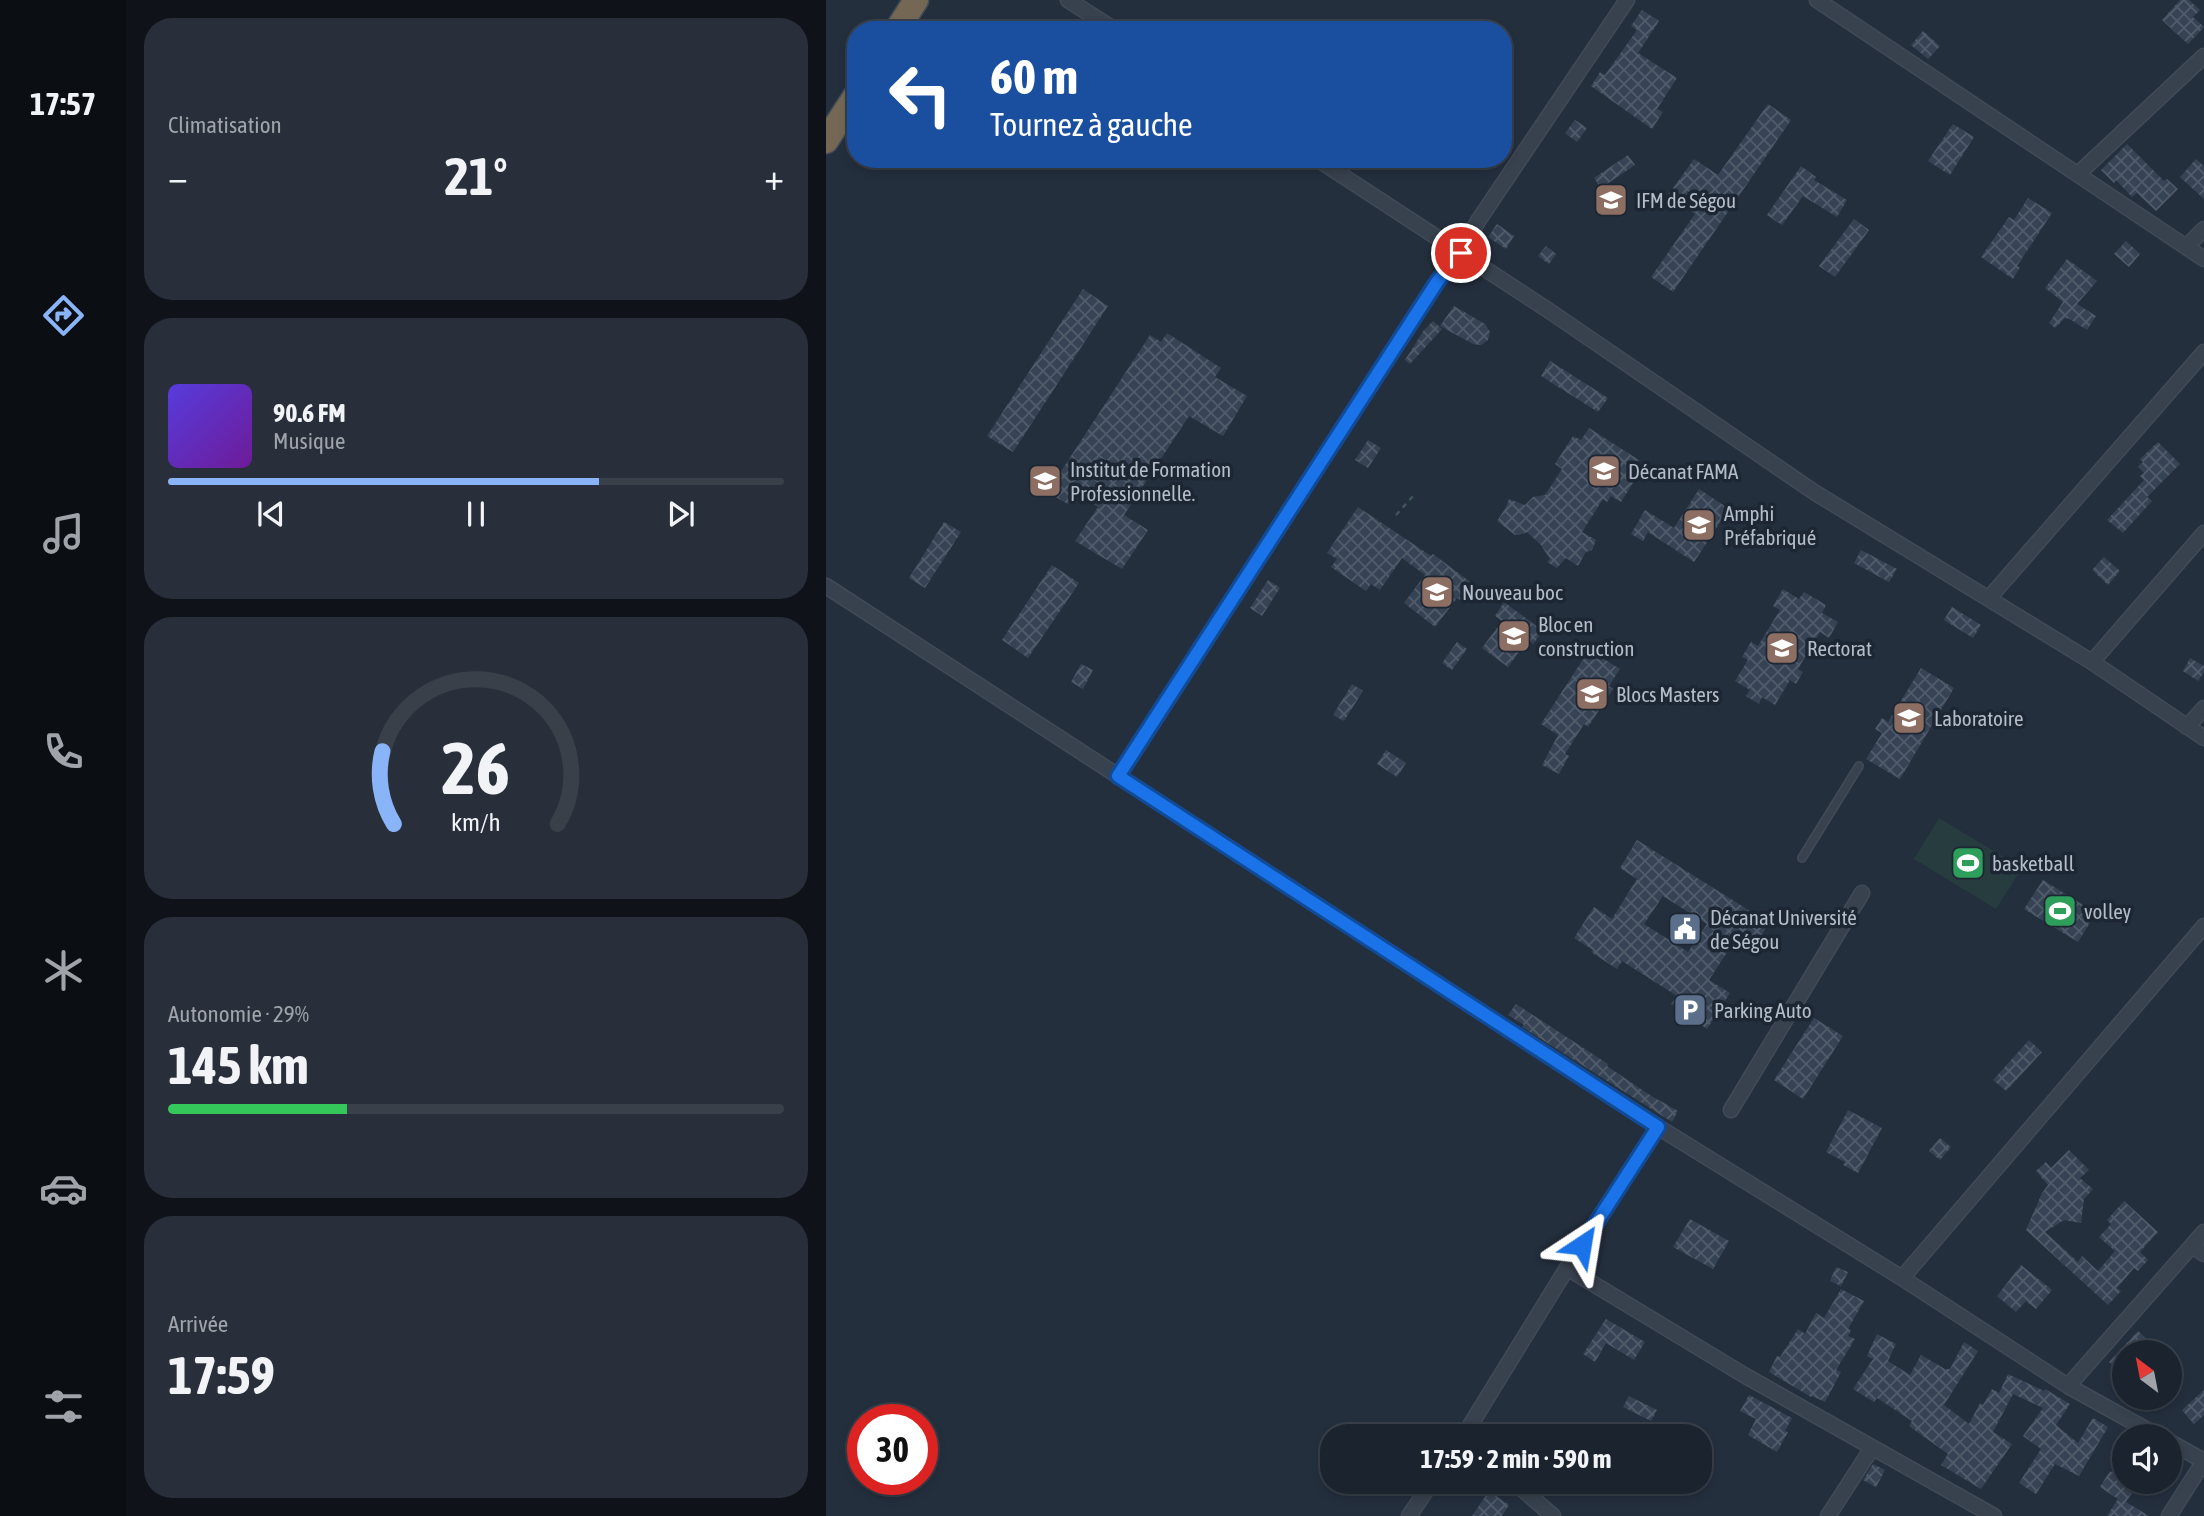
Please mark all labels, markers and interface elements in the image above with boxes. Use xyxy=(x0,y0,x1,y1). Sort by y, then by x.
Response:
text: 60 m xyxy=(990,48,1078,104)
icon: left xyxy=(875,49,966,140)
text: 17:57 xyxy=(30,85,96,122)
text: Tournez à gauche xyxy=(990,106,1193,143)
text: Climatisation xyxy=(168,112,282,138)
text: 21° xyxy=(444,146,508,206)
text: − xyxy=(168,155,188,198)
text: + xyxy=(764,155,784,198)
school or university icon: IFM de Ségou xyxy=(1592,181,1630,219)
place label: IFM de Ségou xyxy=(1636,188,1736,212)
pin xyxy=(1431,223,1491,283)
icon: arrive xyxy=(1442,234,1480,272)
icon: directions xyxy=(39,291,88,340)
text: 90.6 FM xyxy=(273,398,346,428)
text: Musique xyxy=(273,428,345,454)
school or university icon: Décanat FAMA xyxy=(1585,452,1623,490)
place label: Institut de Formation Professionnelle. xyxy=(1070,457,1231,505)
place label: Décanat FAMA xyxy=(1628,459,1739,483)
school or university icon: Institut de Formation Professionnelle. xyxy=(1026,462,1064,500)
icon: previous xyxy=(252,495,290,533)
icon: pause xyxy=(457,495,495,533)
icon: next xyxy=(662,495,700,533)
place label: Amphi Préfabriqué xyxy=(1724,501,1816,549)
school or university icon: Amphi Préfabriqué xyxy=(1680,506,1718,544)
icon: music xyxy=(39,509,88,558)
school or university icon: Nouveau boc xyxy=(1418,573,1456,611)
place label: Nouveau boc xyxy=(1462,580,1563,604)
place label: Bloc en construction xyxy=(1538,612,1634,660)
school or university icon: Bloc en construction xyxy=(1495,617,1533,655)
school or university icon: Rectorat xyxy=(1763,629,1801,667)
place label: Rectorat xyxy=(1807,636,1872,660)
school or university icon: Blocs Masters xyxy=(1573,675,1611,713)
place label: Blocs Masters xyxy=(1616,682,1719,706)
school or university icon: Laboratoire xyxy=(1890,699,1928,737)
place label: Laboratoire xyxy=(1934,706,2024,730)
text: 26 xyxy=(442,726,510,809)
icon: phone xyxy=(39,727,88,776)
text: km/h xyxy=(451,808,501,836)
sports icon: basketball xyxy=(1949,844,1987,882)
place label: basketball xyxy=(1992,851,2075,875)
sports icon: volley xyxy=(2041,892,2079,930)
place label: volley xyxy=(2084,899,2132,923)
place label: Décanat Université de Ségou xyxy=(1710,905,1857,953)
public building icon: Décanat Université de Ségou xyxy=(1666,910,1704,948)
icon: climate xyxy=(39,946,88,995)
parking icon: Parking Auto xyxy=(1671,991,1709,1029)
place label: Parking Auto xyxy=(1714,998,1812,1022)
text: Autonomie · 29% xyxy=(168,1001,309,1027)
text: 145 km xyxy=(168,1035,309,1095)
icon: car xyxy=(39,1164,88,1213)
position arrow xyxy=(1545,1208,1619,1282)
text: Arrivée xyxy=(168,1311,228,1337)
north arrow xyxy=(2112,1340,2182,1410)
map controls xyxy=(2112,1340,2182,1494)
text: 17:59 xyxy=(168,1345,275,1405)
icon: filters xyxy=(39,1382,88,1431)
speed limit sign: 30 xyxy=(847,1404,938,1495)
button: sound xyxy=(2112,1424,2182,1494)
text: 17:59 · 2 min · 590 m xyxy=(1421,1444,1611,1474)

